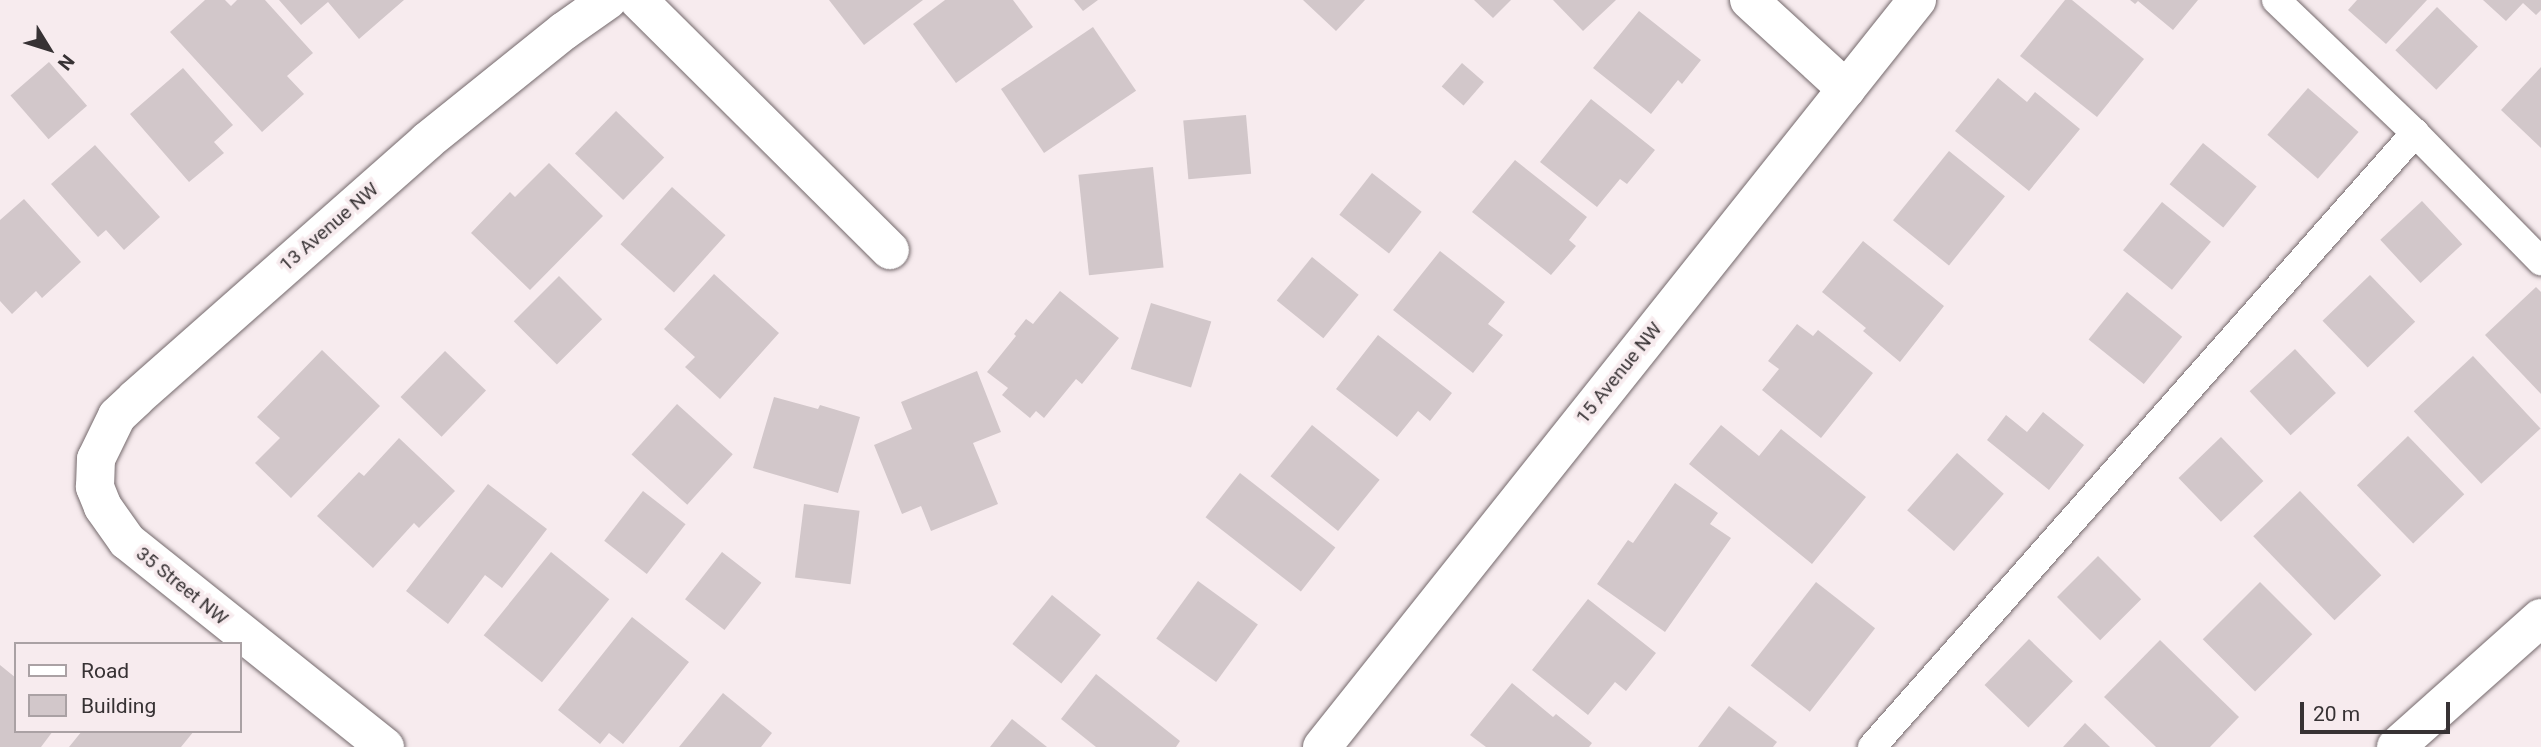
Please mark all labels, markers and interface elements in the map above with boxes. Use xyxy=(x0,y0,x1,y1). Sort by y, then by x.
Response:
north arrow xyxy=(14,14,84,84)
text: N xyxy=(53,50,79,75)
street label: 13 Avenue NW xyxy=(275,178,383,276)
street label: 15 Avenue NW xyxy=(1571,318,1667,428)
street label: 35 Street NW xyxy=(132,542,232,630)
legend xyxy=(14,642,242,733)
text: Road xyxy=(81,659,129,683)
scale bar xyxy=(2303,688,2454,732)
text: Building xyxy=(81,694,156,718)
text: 20 m xyxy=(2313,702,2360,726)

